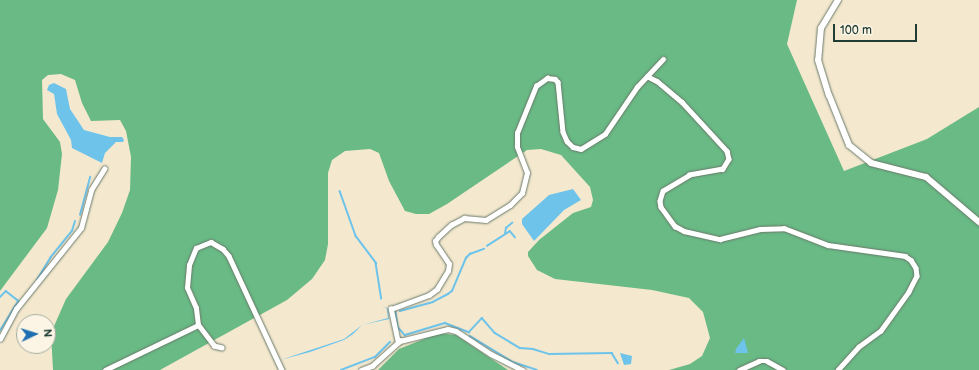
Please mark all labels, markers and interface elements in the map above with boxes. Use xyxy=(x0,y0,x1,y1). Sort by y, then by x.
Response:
scale bar xyxy=(835,16,919,42)
text: 100 m xyxy=(840,23,872,38)
north arrow xyxy=(16,314,56,354)
text: N xyxy=(41,329,54,338)

